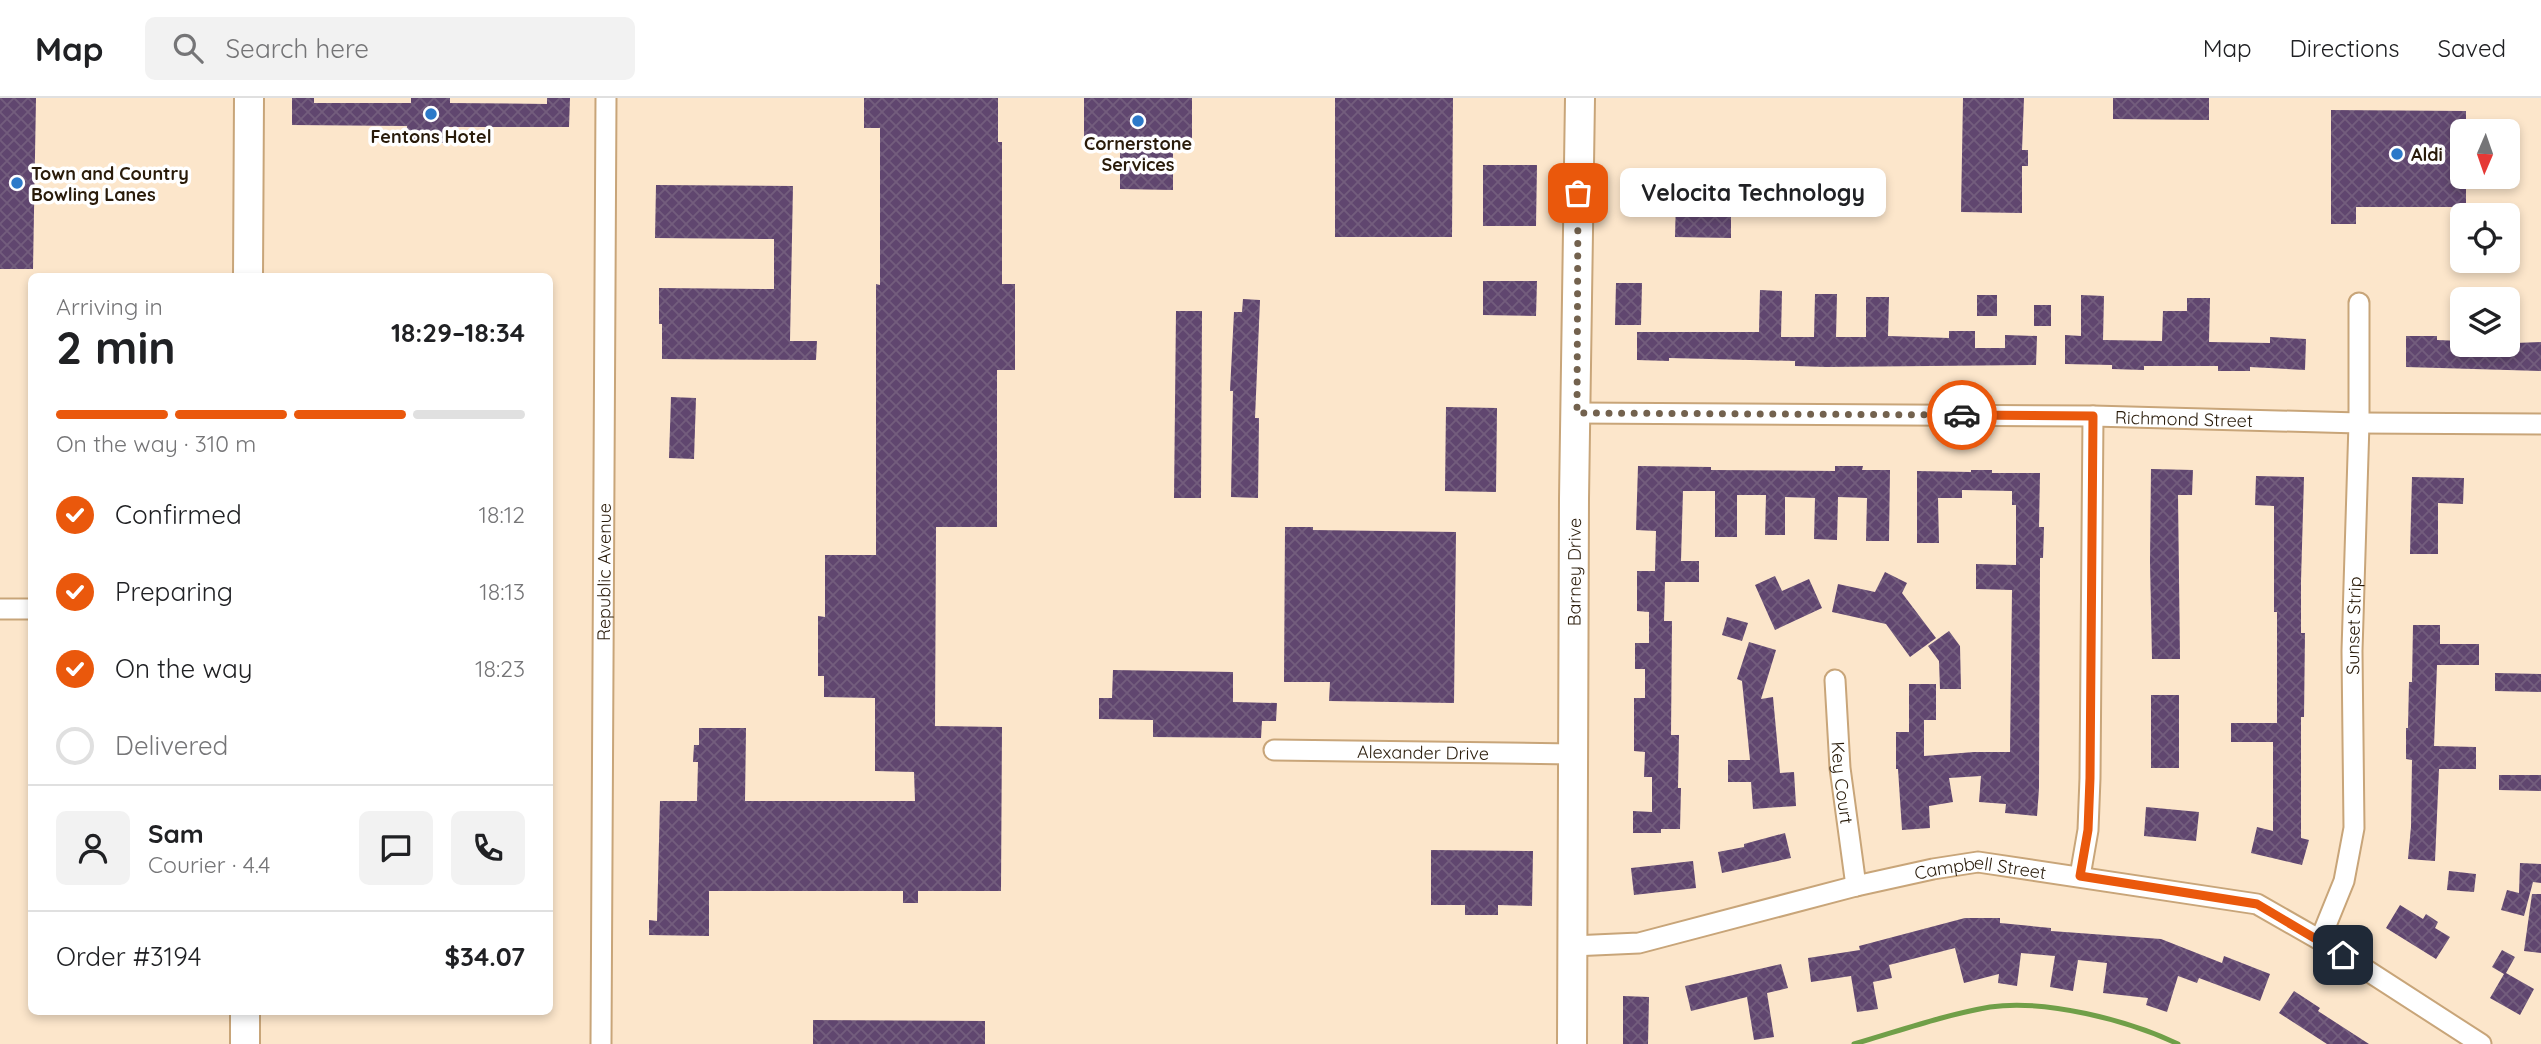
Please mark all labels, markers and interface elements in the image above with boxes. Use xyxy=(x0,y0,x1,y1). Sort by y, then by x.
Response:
search box xyxy=(145,17,635,80)
text: Map xyxy=(35,28,103,69)
icon: search xyxy=(169,29,207,67)
text: Search here xyxy=(225,32,369,65)
text: Map xyxy=(2203,33,2252,63)
text: Directions xyxy=(2290,33,2400,63)
text: Saved xyxy=(2438,33,2506,63)
marker: Fentons Hotel xyxy=(423,106,439,122)
marker: Cornerstone Services xyxy=(1130,113,1146,129)
north arrow xyxy=(2450,119,2520,189)
map controls xyxy=(2450,119,2520,357)
place label: Fentons Hotel xyxy=(370,125,492,148)
place label: Cornerstone Services xyxy=(1084,132,1192,176)
place label: Aldi xyxy=(2411,143,2443,166)
marker: Aldi xyxy=(2389,146,2405,162)
place label: Town and Country Bowling Lanes xyxy=(31,162,189,206)
pin xyxy=(1548,163,1608,223)
callout: Velocita Technology xyxy=(1620,168,1886,217)
icon: bag xyxy=(1559,174,1597,212)
marker: Town and Country Bowling Lanes xyxy=(9,175,25,191)
text: Velocita Technology xyxy=(1641,178,1865,207)
button: locate xyxy=(2450,203,2520,273)
button: layers xyxy=(2450,287,2520,357)
text: Arriving in xyxy=(56,292,163,321)
text: 18:29–18:34 xyxy=(391,316,525,349)
text: 2 min xyxy=(56,318,176,376)
courier xyxy=(1927,380,1997,450)
icon: car xyxy=(1943,396,1981,434)
street label: Richmond Street xyxy=(2115,405,2253,432)
text: On the way · 310 m xyxy=(56,429,256,458)
icon: check xyxy=(56,496,94,534)
text: Confirmed xyxy=(115,498,242,531)
text: 18:12 xyxy=(479,500,525,529)
street label: Republic Avenue xyxy=(592,503,615,641)
street label: Barney Drive xyxy=(1562,518,1585,626)
icon: check xyxy=(56,573,94,611)
text: Preparing xyxy=(115,575,233,608)
street label: Sunset Strip xyxy=(2340,576,2366,675)
text: 18:13 xyxy=(479,577,525,606)
icon: check xyxy=(56,650,94,688)
text: On the way xyxy=(115,652,253,685)
text: 18:23 xyxy=(475,654,525,683)
text: Delivered xyxy=(115,729,228,762)
street label: Alexander Drive xyxy=(1357,740,1489,764)
street label: Key Court xyxy=(1827,741,1859,825)
button: person xyxy=(56,811,130,885)
button: chat xyxy=(359,811,433,885)
button: phone xyxy=(451,811,525,885)
text: Sam xyxy=(148,817,204,850)
text: Courier · 4.4 xyxy=(148,850,270,879)
street label: Campbell Street xyxy=(1912,850,2048,884)
pin xyxy=(2313,925,2373,985)
icon: home xyxy=(2324,936,2362,974)
text: Order #3194 xyxy=(56,940,201,973)
text: $34.07 xyxy=(445,940,525,973)

